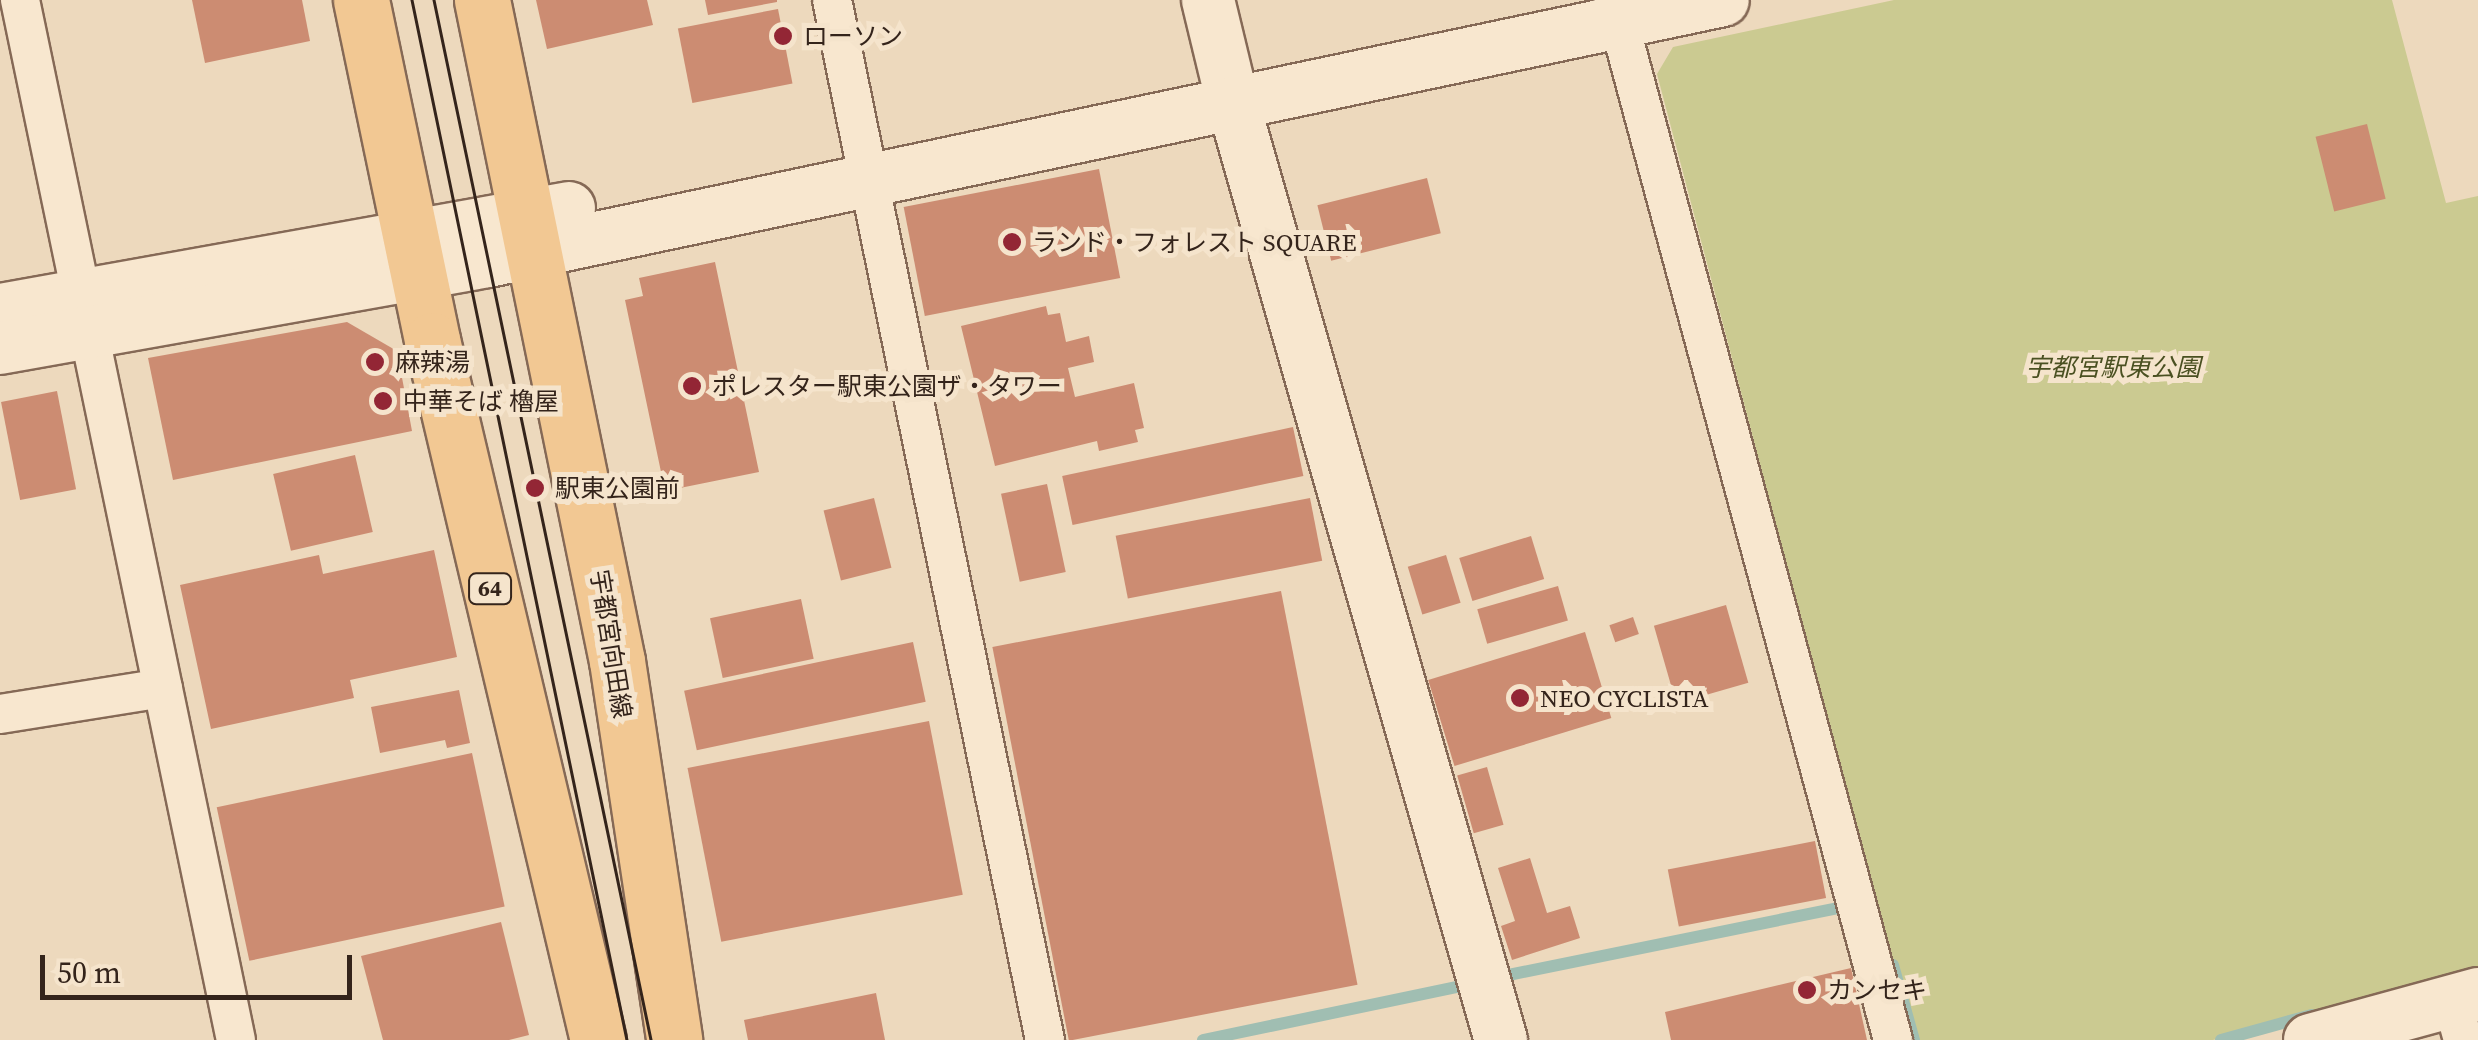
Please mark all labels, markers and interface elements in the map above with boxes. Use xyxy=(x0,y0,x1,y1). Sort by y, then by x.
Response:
place label: ローソン xyxy=(803,21,903,51)
marker: ローソン xyxy=(772,25,794,47)
place label: ランド・フォレスト SQUARE xyxy=(1032,227,1357,257)
marker: ランド・フォレスト SQUARE xyxy=(1001,231,1023,253)
place label: 麻辣湯 xyxy=(395,347,470,377)
marker: 麻辣湯 xyxy=(364,351,386,373)
park label: 宇都宮駅東公園 xyxy=(2026,352,2200,382)
place label: ポレスター駅東公園ザ・タワー xyxy=(712,371,1062,401)
marker: ポレスター駅東公園ザ・タワー xyxy=(681,375,703,397)
place label: 中華そば 櫓屋 xyxy=(403,386,559,416)
marker: 中華そば 櫓屋 xyxy=(372,390,394,412)
place label: 駅東公園前 xyxy=(555,473,680,503)
marker: 駅東公園前 xyxy=(524,477,546,499)
street label: 宇都宮向田線 xyxy=(584,568,638,720)
road number: 64 xyxy=(468,572,512,606)
place label: NEO CYCLISTA xyxy=(1540,683,1709,713)
marker: NEO CYCLISTA xyxy=(1509,687,1531,709)
scale bar xyxy=(45,935,358,997)
text: 50 m xyxy=(57,952,121,993)
place label: カンセキ xyxy=(1827,975,1927,1005)
marker: カンセキ xyxy=(1796,979,1818,1001)

